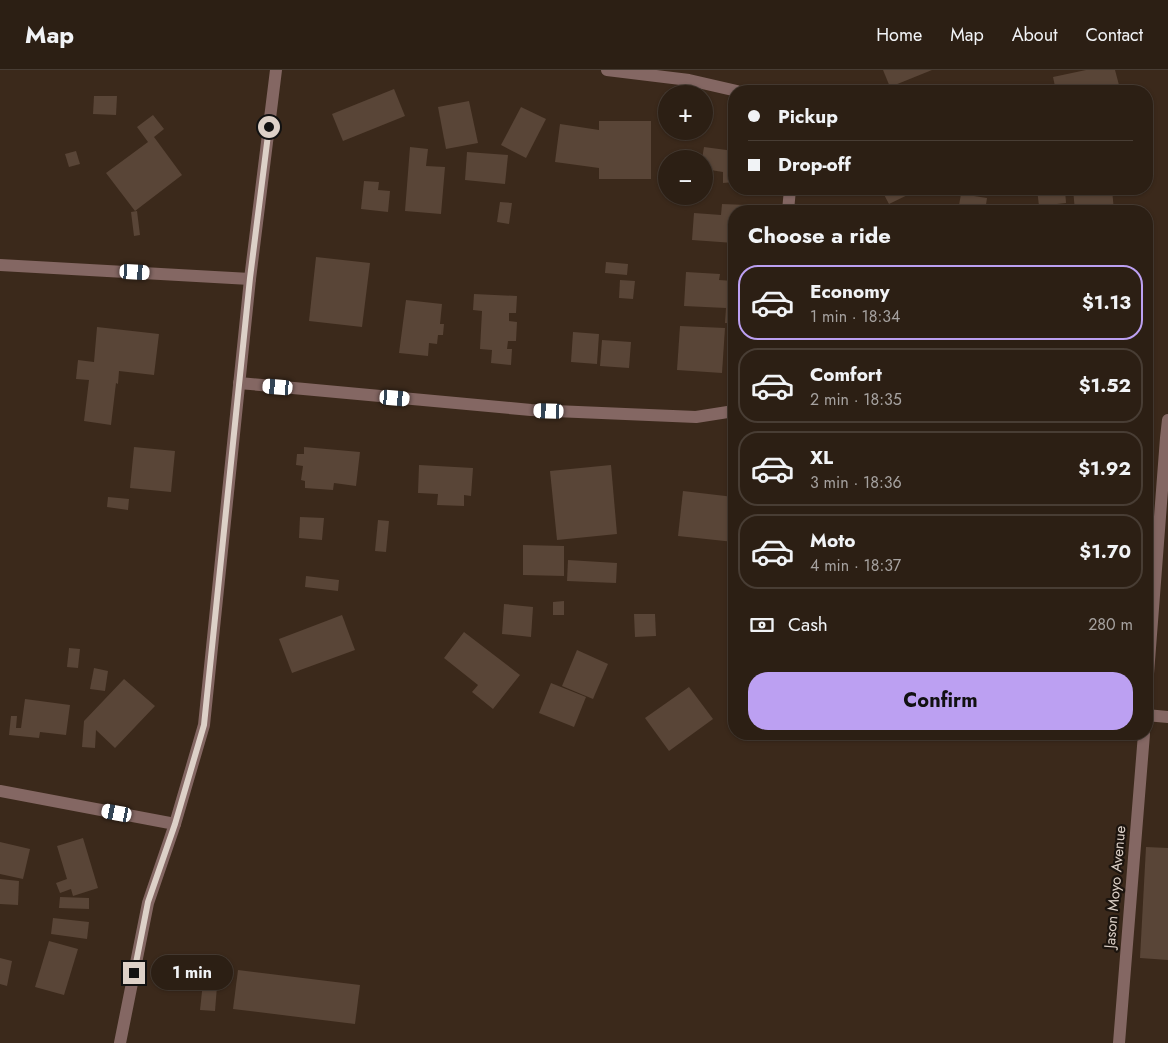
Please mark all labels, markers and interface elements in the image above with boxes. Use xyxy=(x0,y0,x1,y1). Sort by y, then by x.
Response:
text: Map xyxy=(25,17,74,52)
text: Home xyxy=(876,22,922,48)
text: Map xyxy=(950,22,984,48)
text: About xyxy=(1012,22,1057,48)
text: Contact xyxy=(1085,22,1143,48)
map controls xyxy=(658,85,713,205)
button: + xyxy=(658,85,713,140)
text: Pickup xyxy=(778,103,838,130)
route start xyxy=(258,116,280,138)
button: − xyxy=(658,150,713,205)
text: Drop-off xyxy=(778,151,851,178)
text: Choose a ride xyxy=(748,219,891,251)
car xyxy=(119,264,150,280)
text: Economy xyxy=(810,278,890,305)
icon: car xyxy=(750,280,795,325)
text: $1.13 xyxy=(1082,289,1131,316)
text: 1 min · 18:34 xyxy=(810,305,900,328)
text: Comfort xyxy=(810,361,882,388)
icon: car xyxy=(750,363,795,408)
text: $1.52 xyxy=(1079,372,1131,399)
car xyxy=(262,378,293,396)
text: 2 min · 18:35 xyxy=(810,388,902,411)
car xyxy=(379,389,410,407)
car xyxy=(533,403,564,419)
text: XL xyxy=(810,444,833,471)
icon: car xyxy=(750,446,795,491)
text: $1.92 xyxy=(1078,455,1131,482)
text: 3 min · 18:36 xyxy=(810,471,902,494)
text: Moto xyxy=(810,527,855,554)
icon: car xyxy=(750,529,795,574)
text: $1.70 xyxy=(1079,538,1131,565)
text: 4 min · 18:37 xyxy=(810,554,901,577)
icon: cash xyxy=(748,611,776,639)
text: Cash xyxy=(788,611,828,638)
text: 280 m xyxy=(1088,613,1133,636)
button: Confirm xyxy=(748,672,1133,730)
car xyxy=(100,803,133,823)
street label: Jason Moyo Avenue xyxy=(1098,824,1131,951)
callout: 1 min xyxy=(152,956,234,990)
text: 1 min xyxy=(172,961,212,984)
route end xyxy=(123,962,145,984)

